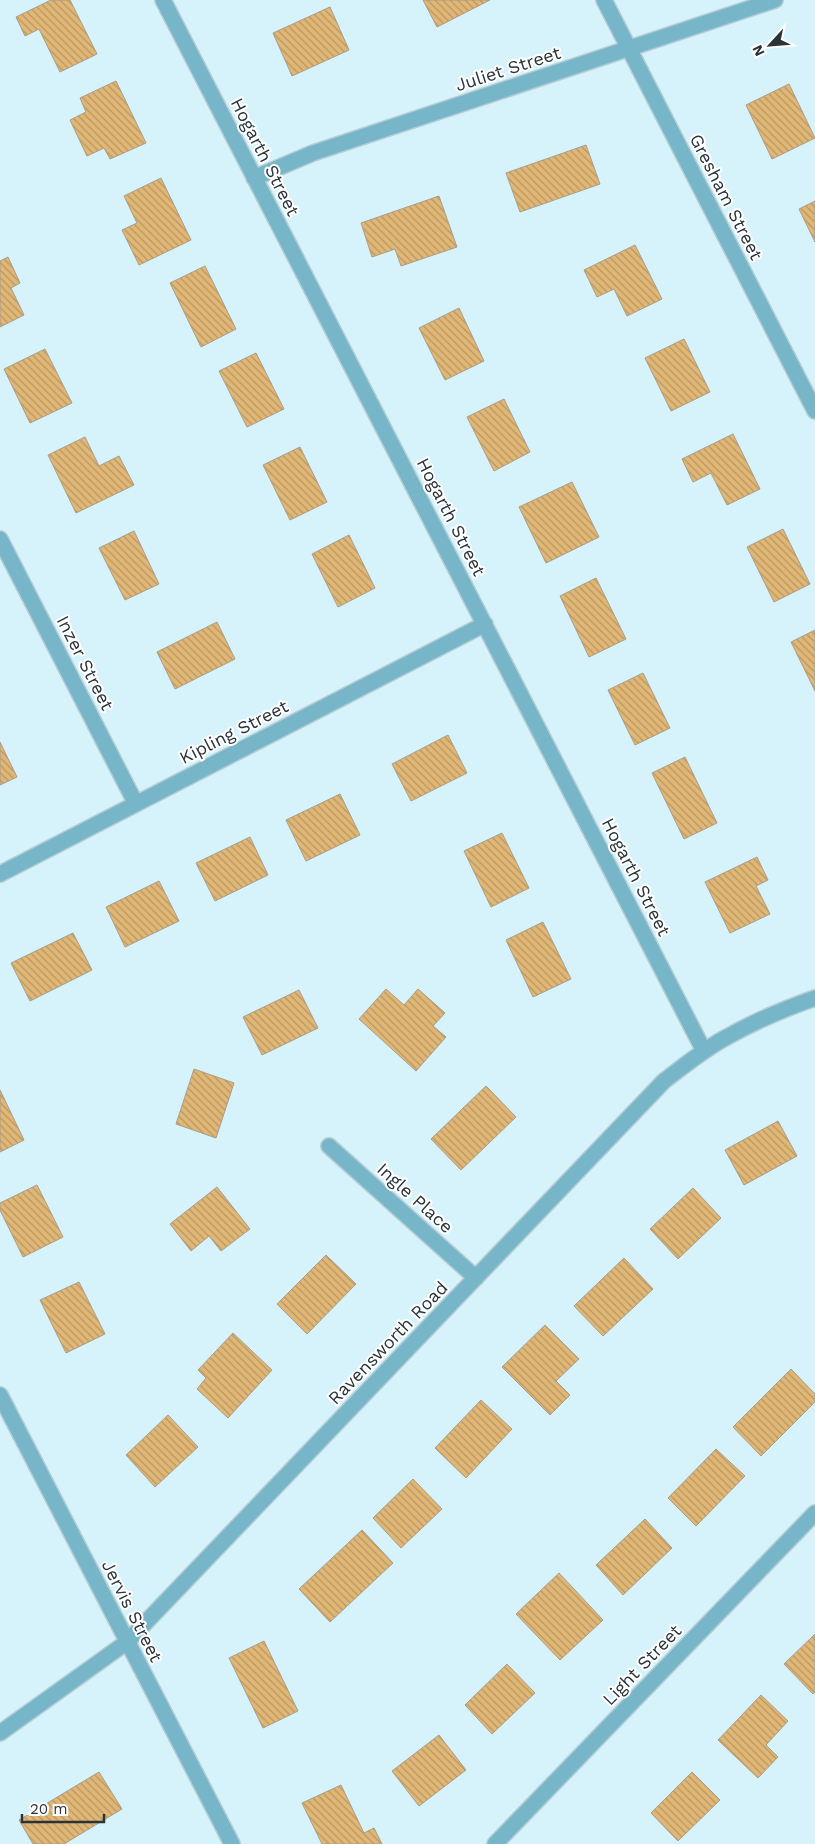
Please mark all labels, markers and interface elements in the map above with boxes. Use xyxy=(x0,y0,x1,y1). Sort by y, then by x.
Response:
north arrow xyxy=(745,20,795,70)
street label: Juliet Street xyxy=(453,41,564,95)
text: N xyxy=(749,43,768,59)
street label: Hogarth Street xyxy=(227,94,304,220)
street label: Gresham Street xyxy=(686,130,768,264)
street label: Hogarth Street xyxy=(413,454,490,580)
street label: Inzer Street xyxy=(53,612,118,714)
street label: Kipling Street xyxy=(176,695,292,768)
street label: Hogarth Street xyxy=(598,814,675,940)
street label: Ingle Place xyxy=(373,1158,458,1237)
street label: Ravensworth Road xyxy=(324,1277,452,1409)
street label: Jervis Street xyxy=(98,1556,167,1666)
street label: Light Street xyxy=(598,1620,686,1709)
scale bar xyxy=(22,1792,105,1824)
text: 20 m xyxy=(30,1800,68,1818)

